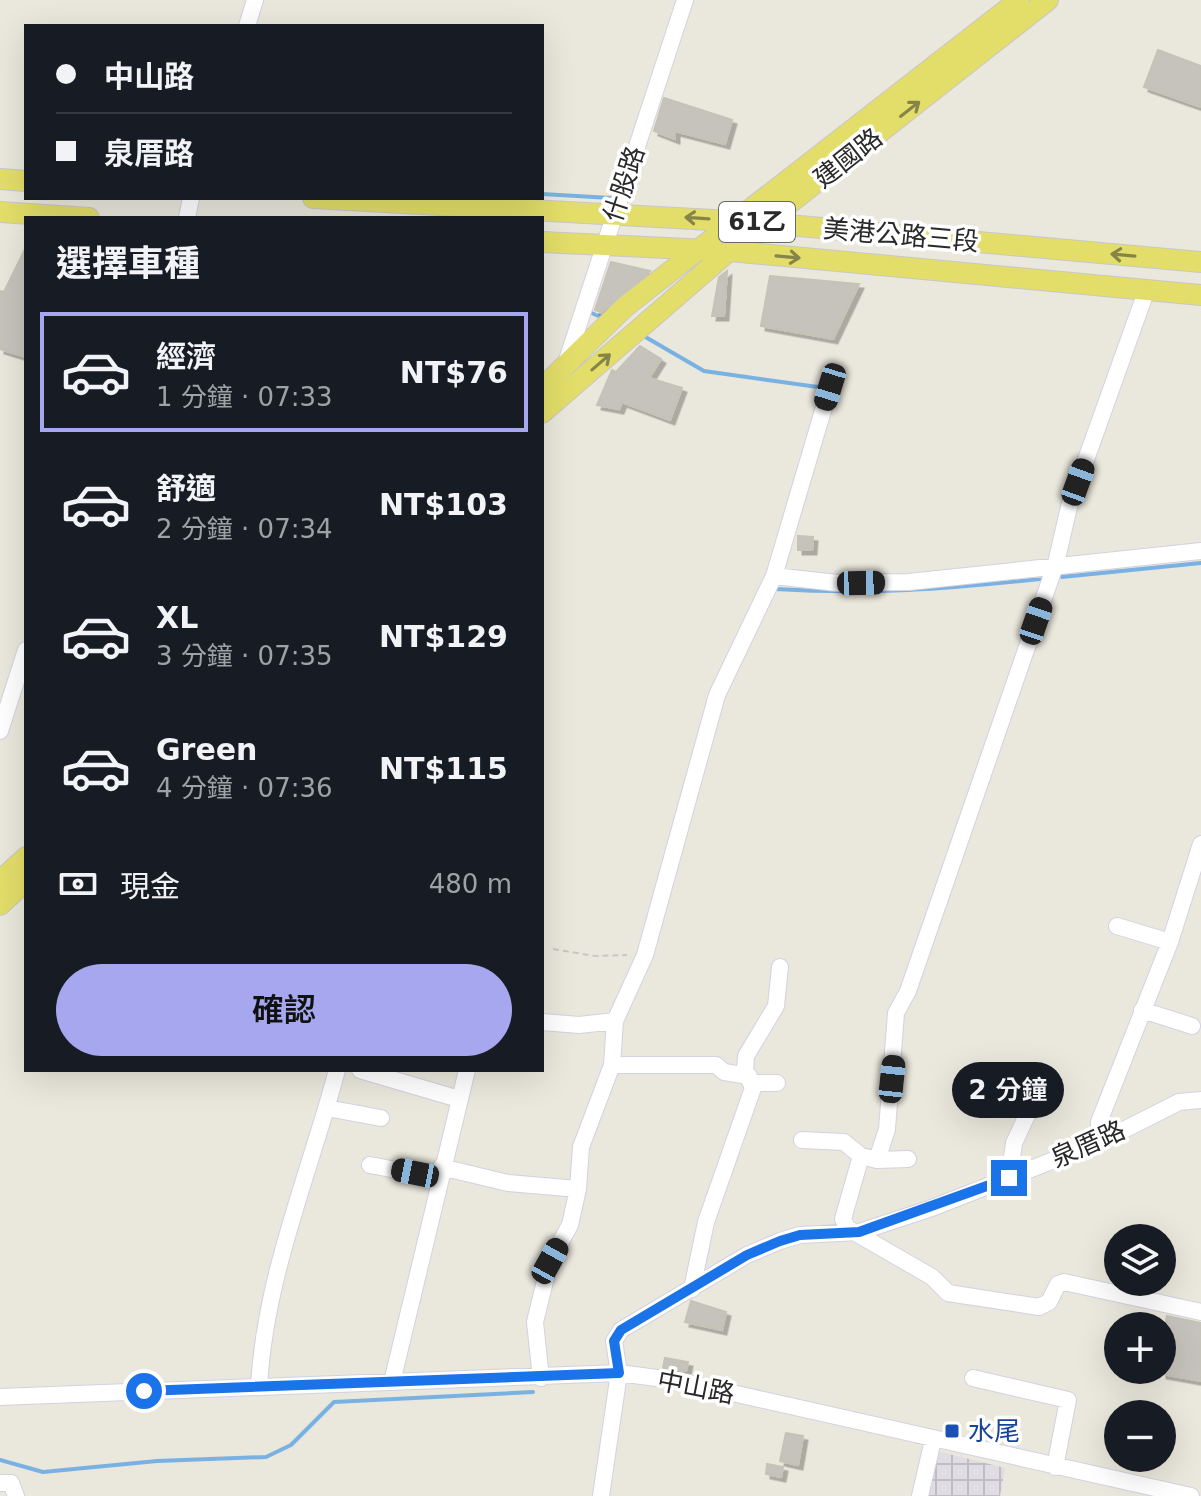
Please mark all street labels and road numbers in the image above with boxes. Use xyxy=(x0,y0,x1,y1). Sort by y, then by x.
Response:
street label: 建國路 xyxy=(808,122,888,194)
street label: 什股路 xyxy=(598,142,650,226)
road number: 61乙 xyxy=(719,202,795,242)
street label: 美港公路三段 xyxy=(822,213,980,257)
street label: 泉厝路 xyxy=(1046,1114,1130,1174)
street label: 中山路 xyxy=(655,1365,737,1409)

